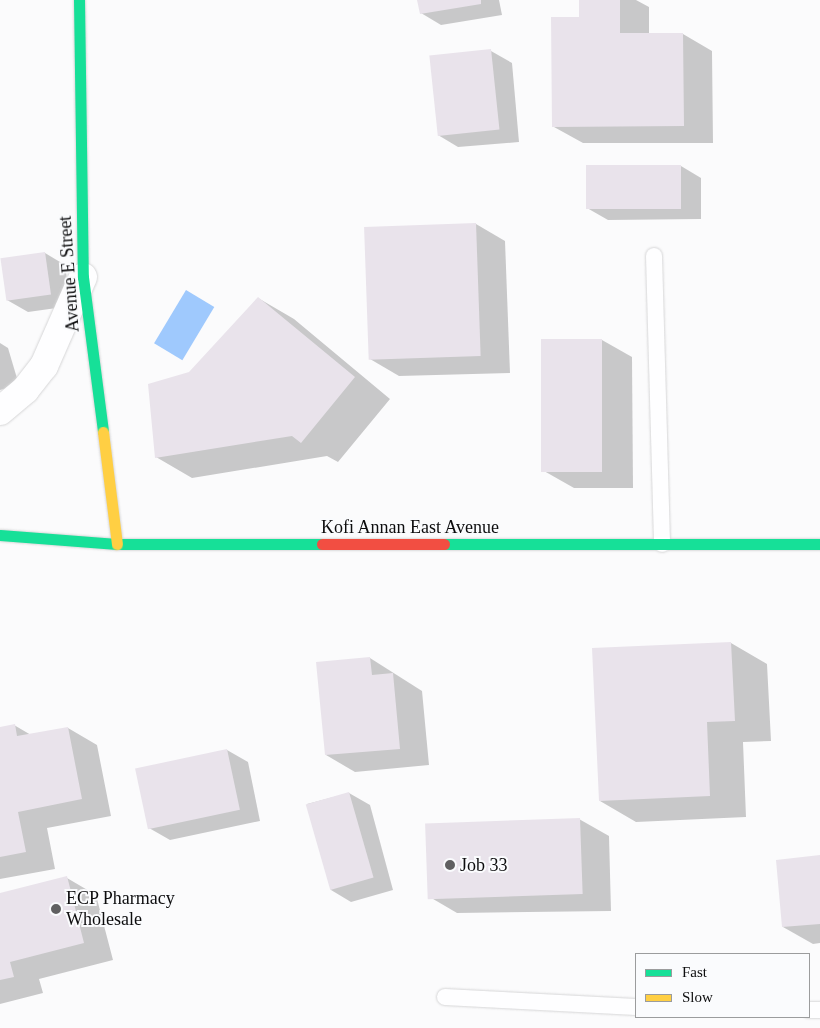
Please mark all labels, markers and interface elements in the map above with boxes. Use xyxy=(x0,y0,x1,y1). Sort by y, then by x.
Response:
street label: Avenue E Street xyxy=(54,215,84,333)
street label: Kofi Annan East Avenue xyxy=(320,516,500,538)
place label: Job 33 xyxy=(460,854,508,876)
marker: Job 33 xyxy=(444,859,456,871)
place label: ECP Pharmacy Wholesale xyxy=(66,888,175,931)
marker: ECP Pharmacy Wholesale xyxy=(50,903,62,915)
legend xyxy=(635,953,810,1018)
text: Fast xyxy=(682,964,707,980)
text: Slow xyxy=(682,989,713,1005)

